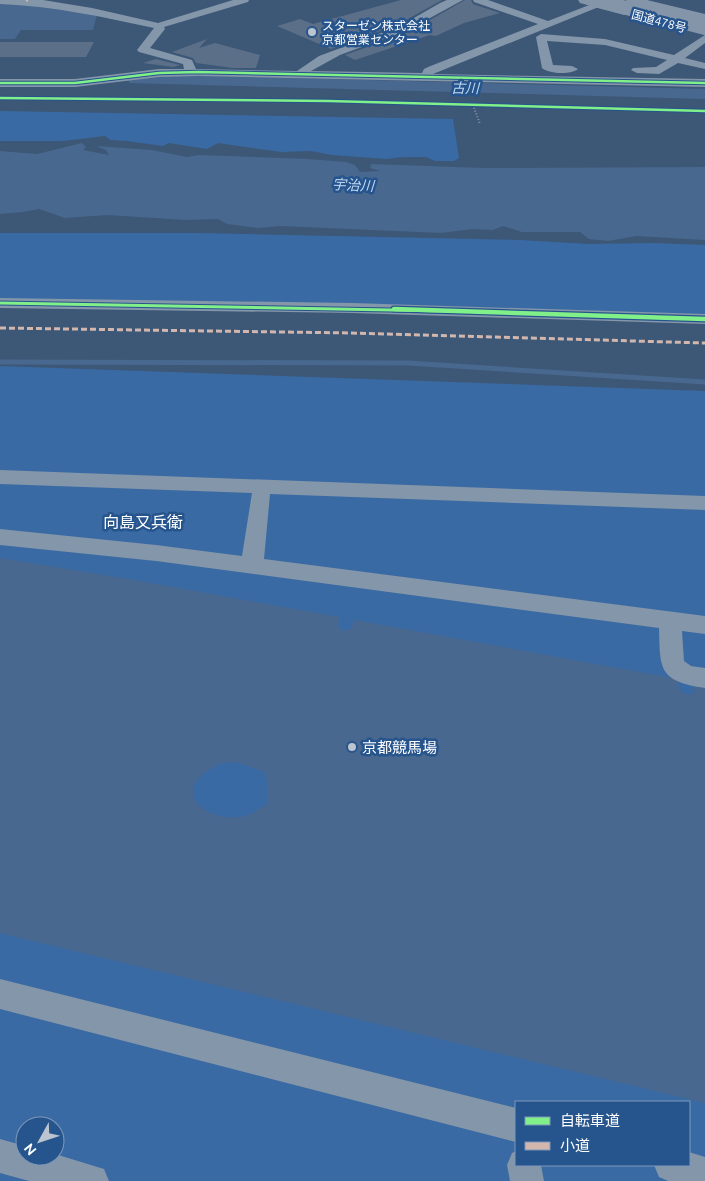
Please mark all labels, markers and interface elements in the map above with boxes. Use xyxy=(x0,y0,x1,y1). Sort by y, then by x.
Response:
street label: 国道478号 xyxy=(630,7,688,35)
place label: スターゼン株式会社 京都営業センター xyxy=(322,19,430,46)
marker: スターゼン株式会社 京都営業センター xyxy=(306,26,318,38)
water label: 古川 xyxy=(451,80,481,96)
water label: 宇治川 xyxy=(332,176,376,194)
district label: 向島又兵衛 xyxy=(103,513,183,531)
place label: 京都競馬場 xyxy=(362,739,437,756)
marker: 京都競馬場 xyxy=(346,741,358,753)
legend xyxy=(515,1101,690,1166)
text: 自転車道 xyxy=(560,1112,620,1129)
north arrow xyxy=(15,1116,65,1166)
text: 小道 xyxy=(560,1137,590,1154)
text: N xyxy=(21,1140,40,1159)

